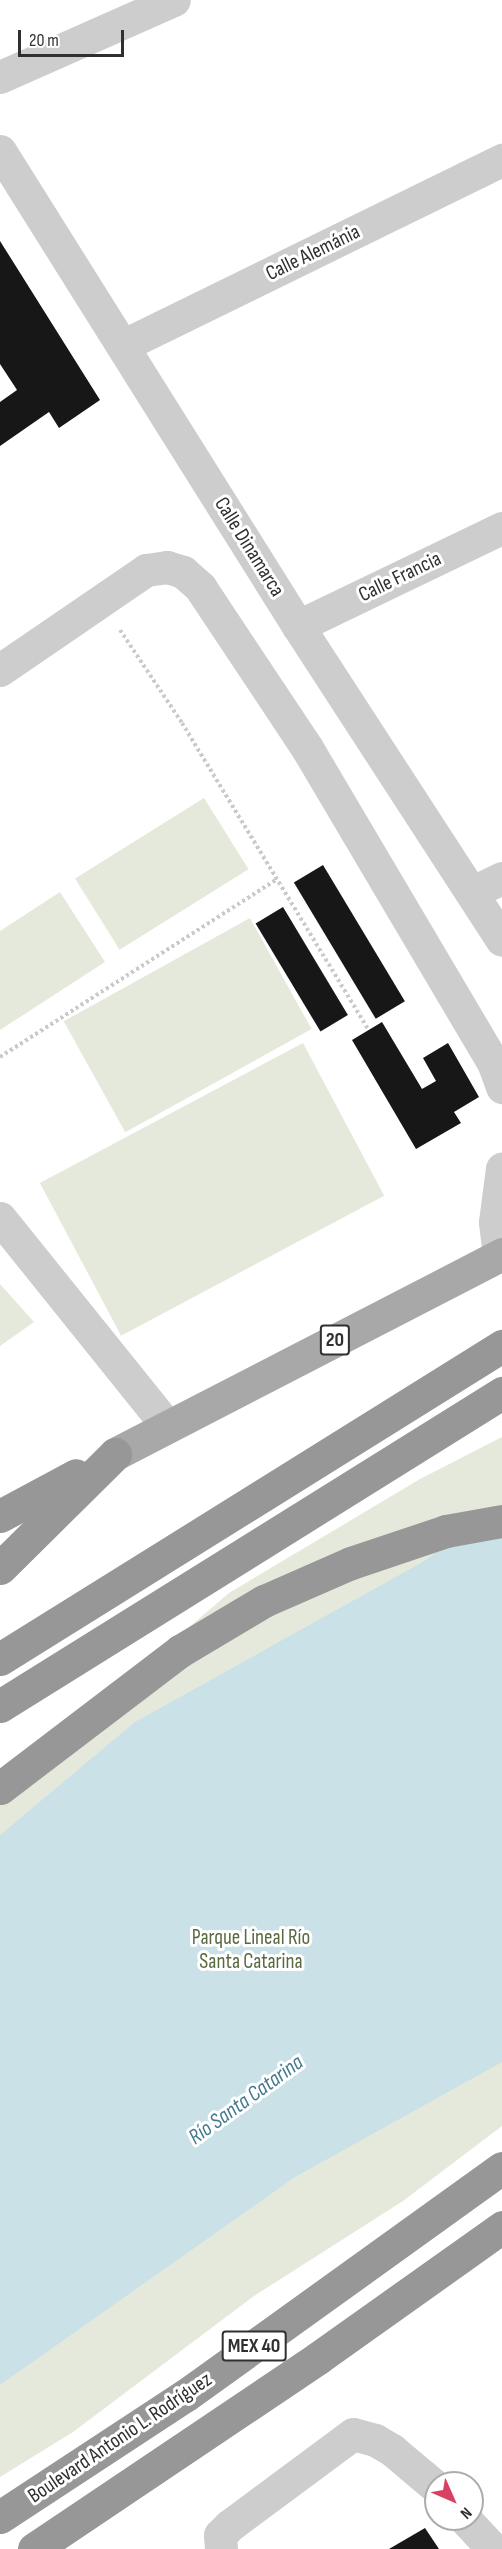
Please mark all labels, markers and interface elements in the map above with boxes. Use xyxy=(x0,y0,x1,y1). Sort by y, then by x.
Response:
scale bar xyxy=(21,18,128,56)
text: 20 m xyxy=(29,30,59,51)
street label: Calle Alemánia xyxy=(262,219,364,287)
street label: Calle Dinamarca xyxy=(209,493,289,601)
street label: Calle Francia xyxy=(355,546,445,608)
road number: 20 xyxy=(318,1323,352,1357)
park label: Parque Lineal Río Santa Catarina xyxy=(192,1925,310,1975)
water label: Río Santa Catarina xyxy=(183,2050,309,2150)
road number: MEX 40 xyxy=(221,2329,287,2363)
street label: Boulevard Antonio L. Rodríguez xyxy=(23,2367,217,2509)
north arrow xyxy=(424,2471,484,2531)
text: N xyxy=(456,2503,475,2522)

